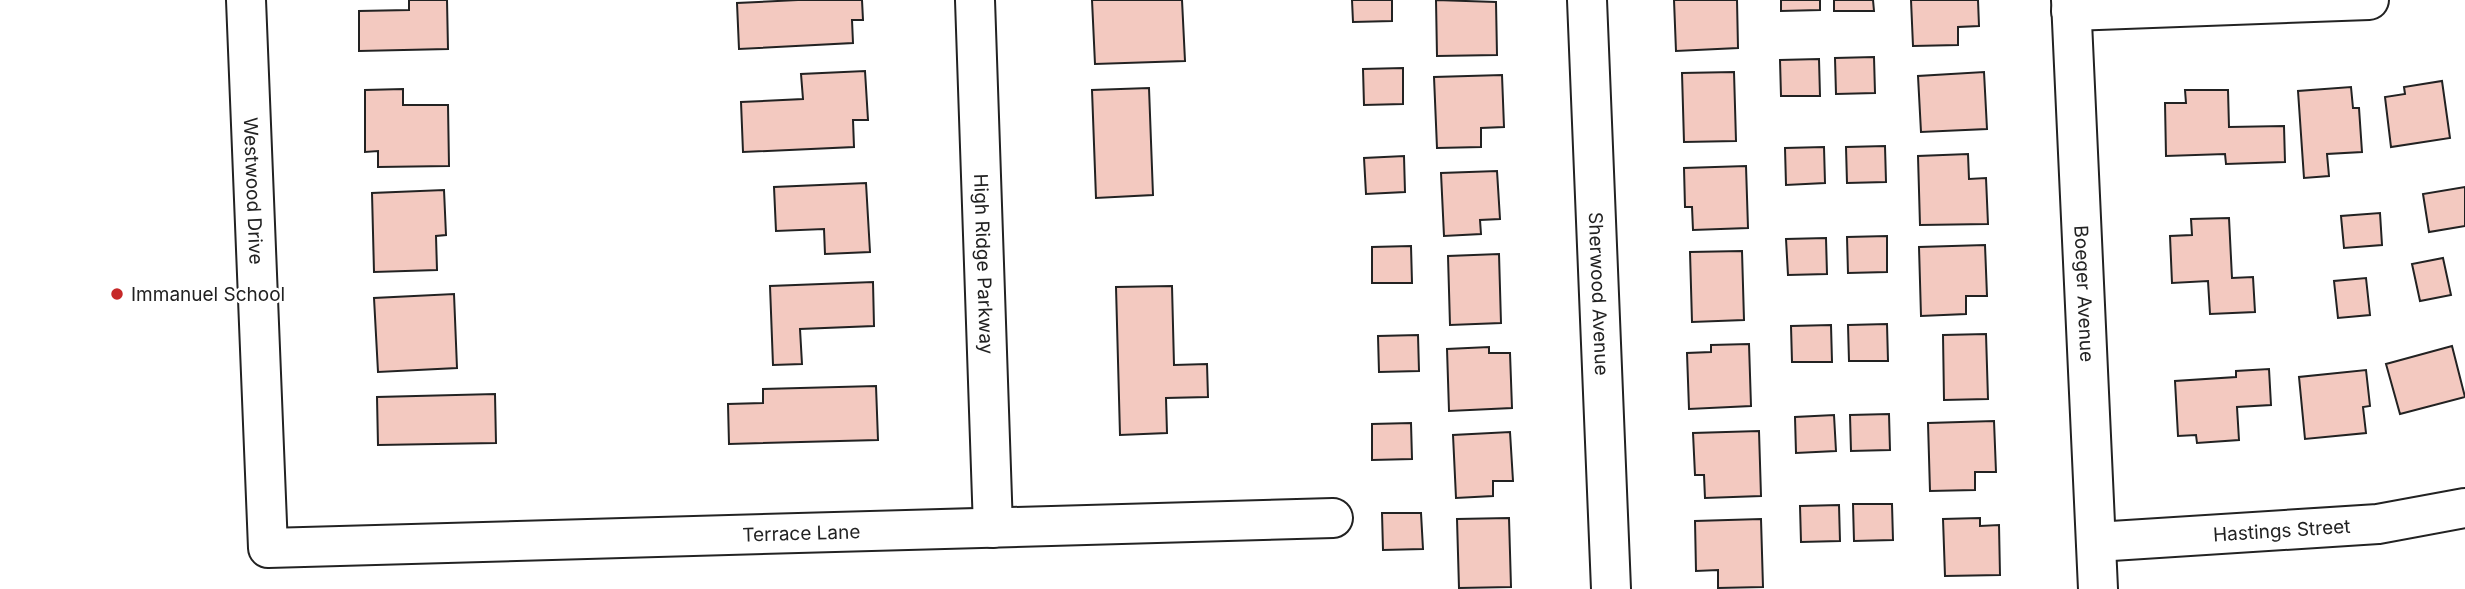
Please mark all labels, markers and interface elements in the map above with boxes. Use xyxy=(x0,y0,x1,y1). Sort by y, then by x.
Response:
street label: Westwood Drive xyxy=(239,117,268,265)
street label: High Ridge Parkway xyxy=(969,173,999,355)
street label: Sherwood Avenue xyxy=(1584,212,1614,376)
street label: Boeger Avenue xyxy=(2070,225,2099,363)
place label: Immanuel School xyxy=(131,283,285,306)
marker: Immanuel School xyxy=(109,286,125,302)
street label: Hastings Street xyxy=(2212,514,2351,546)
street label: Terrace Lane xyxy=(742,520,861,546)

